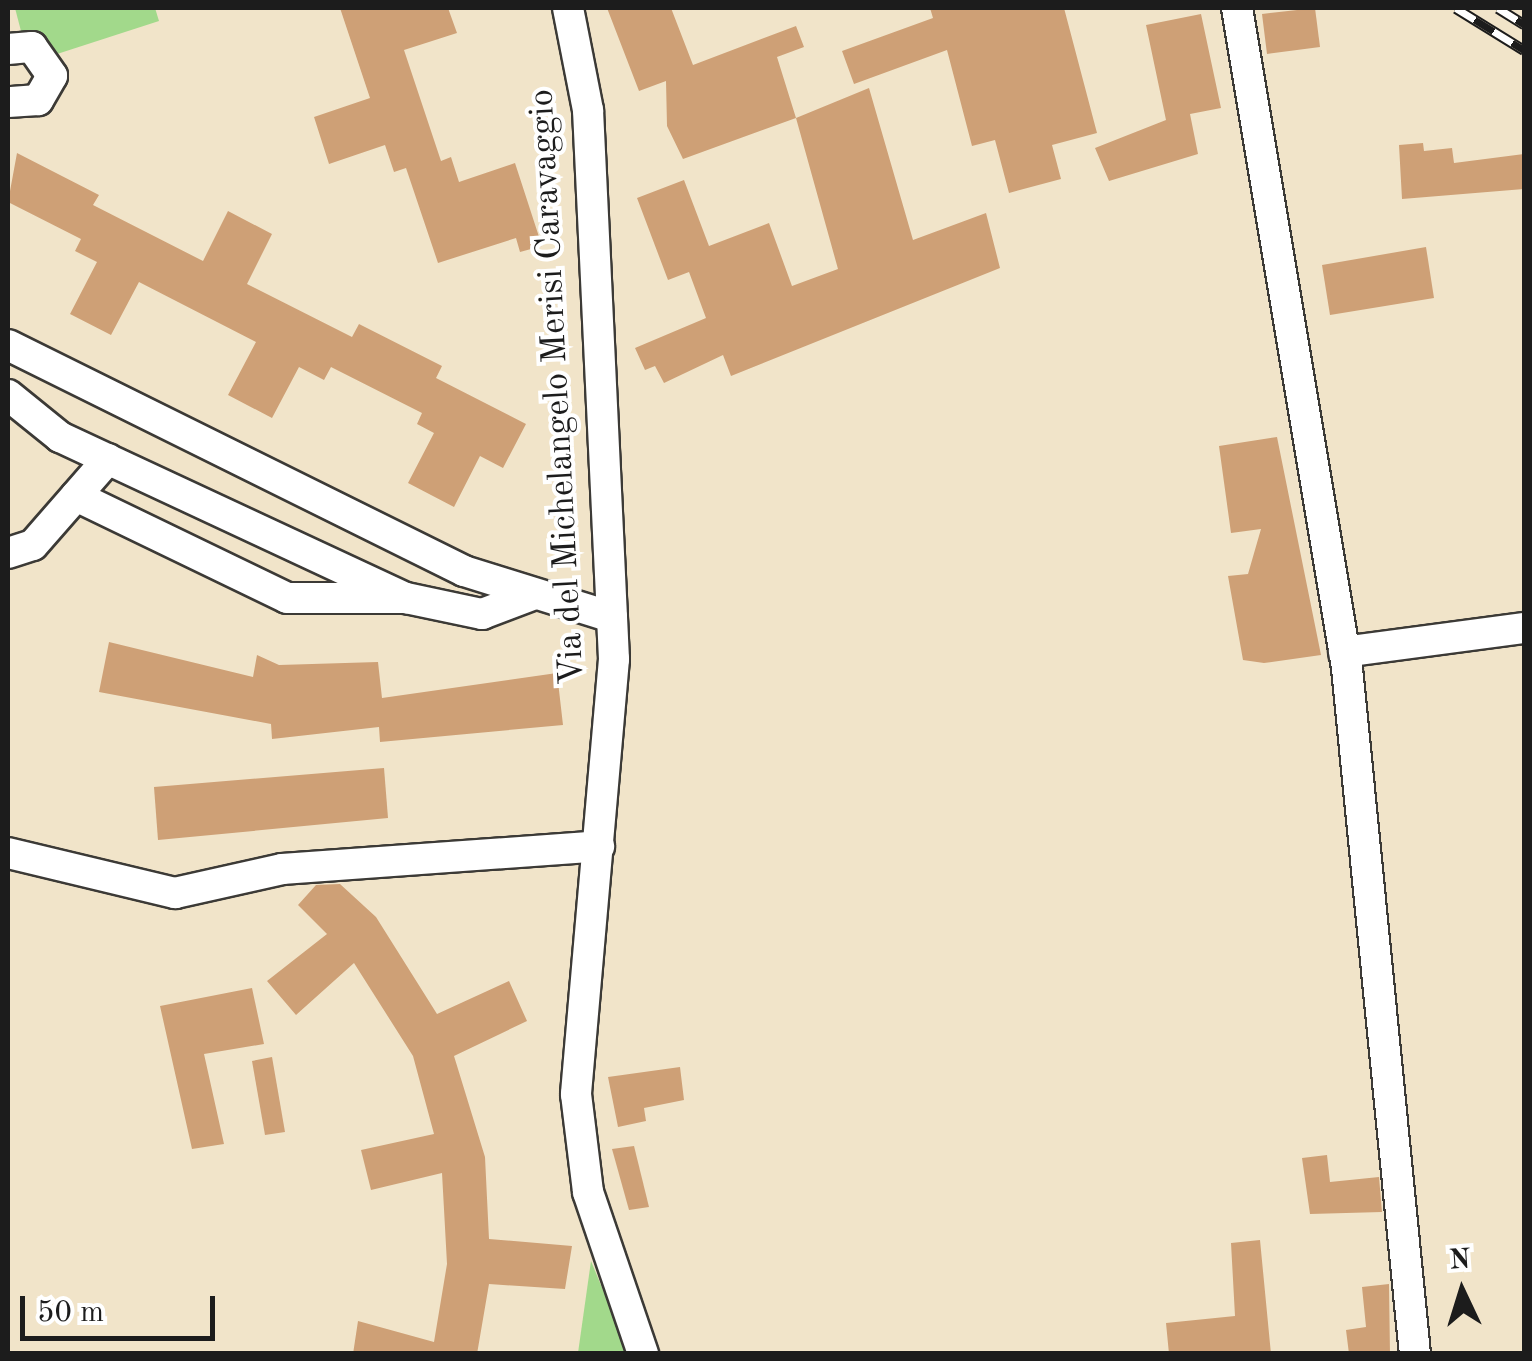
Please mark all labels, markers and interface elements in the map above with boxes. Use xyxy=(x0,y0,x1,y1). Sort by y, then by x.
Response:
street label: Via del Michelangelo Merisi Caravaggio xyxy=(521,88,595,686)
north arrow xyxy=(1412,1241,1512,1341)
text: N xyxy=(1448,1246,1472,1276)
scale bar xyxy=(25,1276,220,1338)
text: 50 m xyxy=(37,1298,104,1328)

